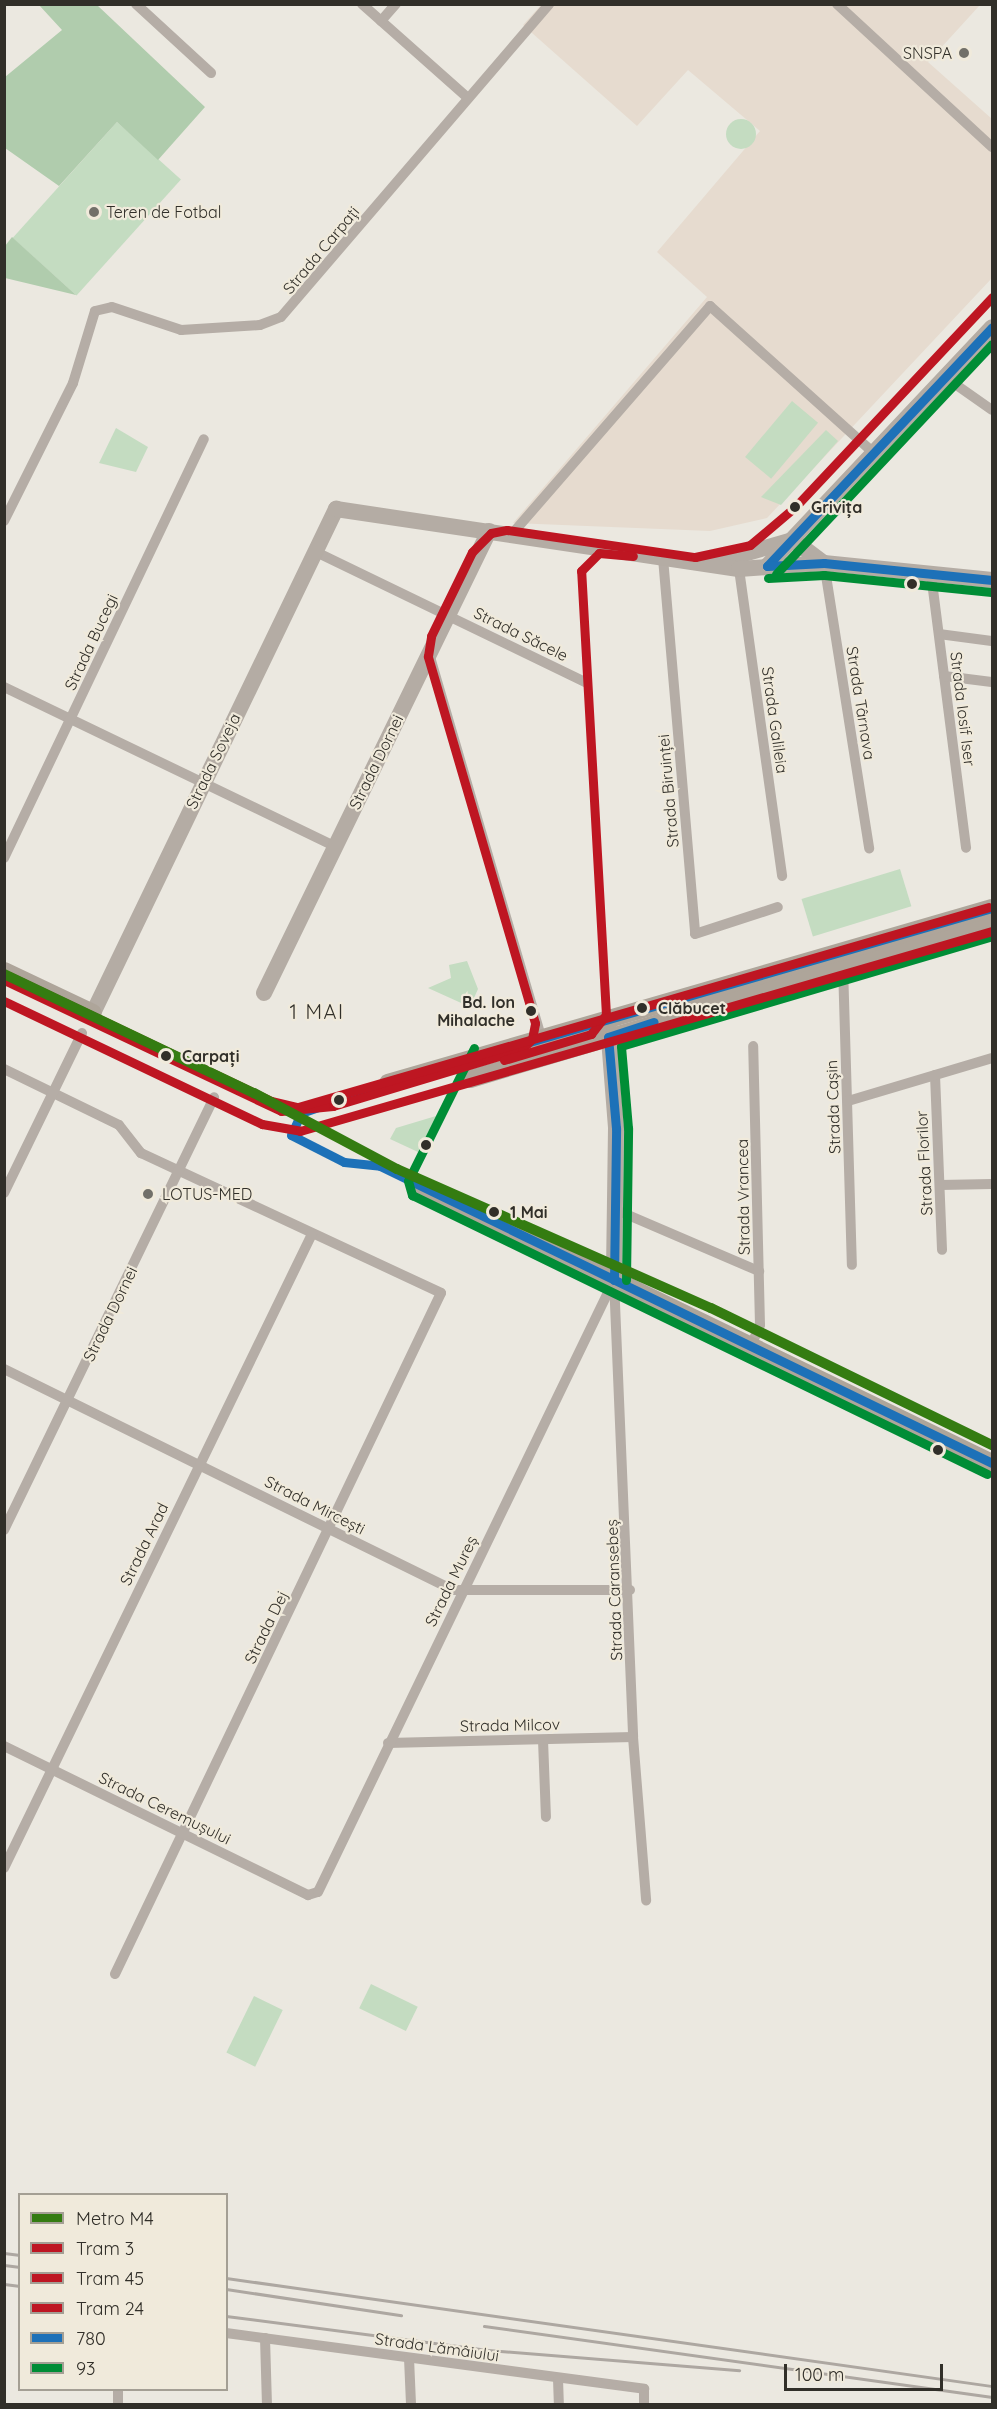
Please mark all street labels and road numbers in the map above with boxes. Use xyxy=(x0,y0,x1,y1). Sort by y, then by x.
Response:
street label: Strada Carpați xyxy=(279,202,363,298)
street label: Strada Bucegi xyxy=(60,591,122,693)
street label: Strada Săcele xyxy=(471,603,571,665)
street label: Strada Târnava xyxy=(843,645,879,761)
street label: Strada Iosif Iser xyxy=(946,651,980,767)
street label: Strada Galileia xyxy=(758,665,792,775)
street label: Strada Soveja xyxy=(182,710,244,812)
street label: Strada Dornei xyxy=(345,712,407,812)
street label: Strada Biruinței xyxy=(653,734,683,848)
street label: Strada Cașin xyxy=(822,1060,844,1154)
street label: Strada Florilor xyxy=(912,1110,936,1216)
street label: Strada Vrancea xyxy=(732,1139,754,1255)
street label: Strada Dornei xyxy=(79,1264,141,1364)
street label: Strada Mircești xyxy=(262,1471,368,1539)
street label: Strada Arad xyxy=(116,1500,172,1588)
street label: Strada Caransebeș xyxy=(602,1519,626,1661)
street label: Strada Mureș xyxy=(421,1533,481,1629)
street label: Strada Dej xyxy=(240,1587,292,1667)
street label: Strada Milcov xyxy=(460,1715,560,1735)
street label: Strada Ceremușului xyxy=(96,1768,234,1848)
street label: Strada Lămâiului xyxy=(374,2329,500,2365)

